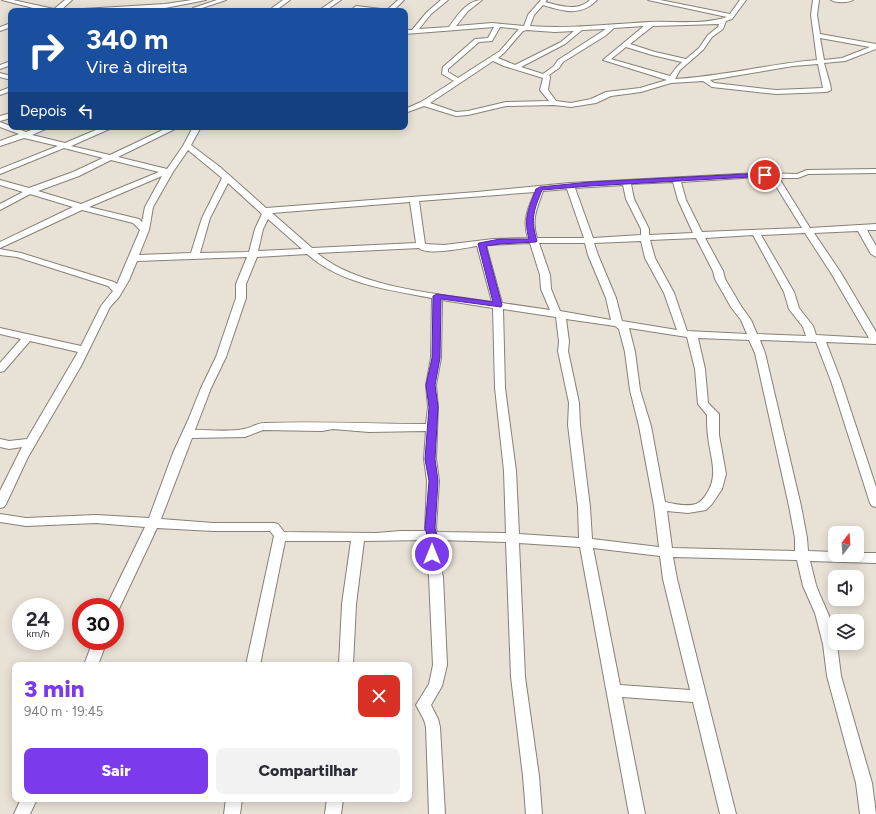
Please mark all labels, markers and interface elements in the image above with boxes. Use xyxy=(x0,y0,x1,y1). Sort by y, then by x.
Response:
text: 340 m xyxy=(86,22,169,56)
icon: right xyxy=(20,24,72,76)
text: Vire à direita xyxy=(86,56,187,78)
icon: left xyxy=(75,100,97,122)
text: Depois xyxy=(20,102,67,120)
pin xyxy=(748,158,782,192)
icon: arrive xyxy=(754,164,776,186)
north arrow xyxy=(828,526,864,562)
map controls xyxy=(828,526,864,650)
position arrow xyxy=(411,533,453,575)
button: sound xyxy=(828,570,864,606)
speed limit sign: 30 xyxy=(72,598,124,650)
text: 24 xyxy=(26,607,50,631)
button: layers xyxy=(828,614,864,650)
text: km/h xyxy=(27,627,49,640)
text: 3 min xyxy=(24,674,85,703)
button: close xyxy=(358,675,400,717)
text: 940 m · 19:45 xyxy=(24,704,103,719)
button: Sair xyxy=(24,748,208,794)
button: Compartilhar xyxy=(216,748,400,794)

